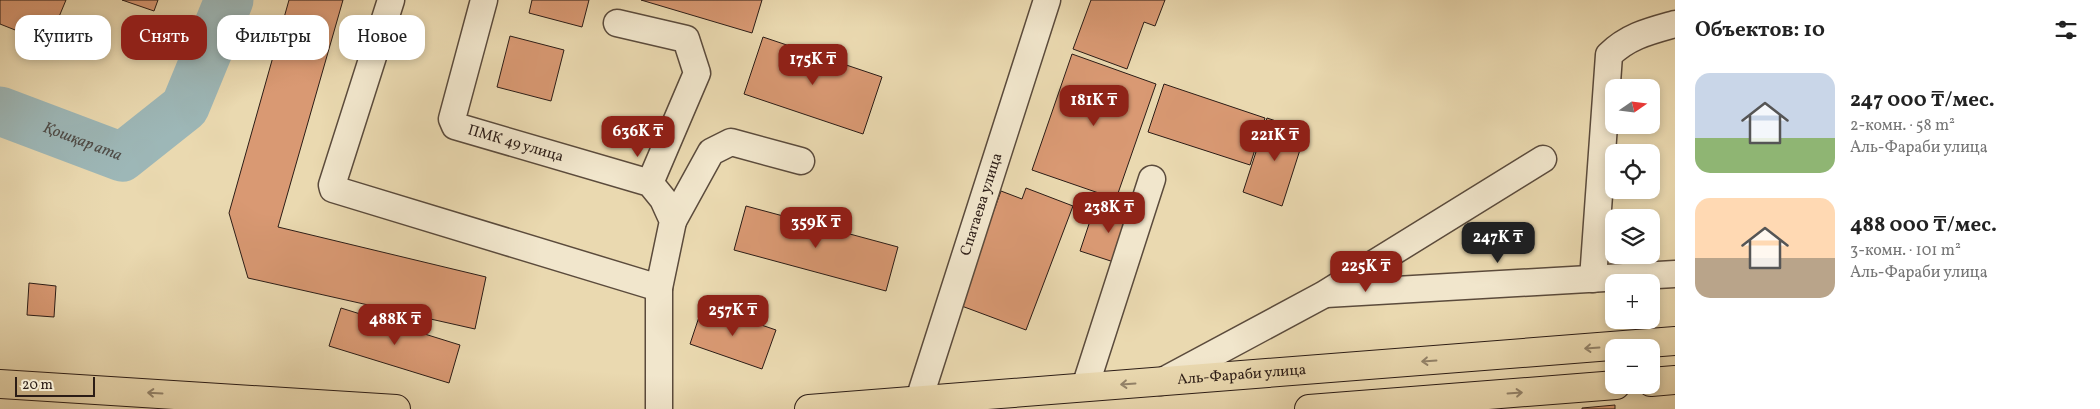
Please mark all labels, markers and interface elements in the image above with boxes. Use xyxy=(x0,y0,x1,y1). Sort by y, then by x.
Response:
chip: Купить xyxy=(15,15,111,60)
chip: Снять xyxy=(121,15,207,60)
chip: Фильтры xyxy=(217,15,329,60)
chip: Новое xyxy=(339,15,425,60)
text: Объектов: 10 xyxy=(1695,16,1825,45)
icon: filters xyxy=(2052,16,2080,44)
pin: 175K ₸ xyxy=(772,44,854,86)
text: 175K ₸ xyxy=(789,49,837,71)
north arrow xyxy=(1605,79,1660,134)
map controls xyxy=(1605,79,1660,394)
pin: 181K ₸ xyxy=(1053,84,1135,127)
text: 247 000 ₸/мес. xyxy=(1850,86,1995,115)
text: 181K ₸ xyxy=(1071,90,1117,112)
icon: home xyxy=(1735,93,1795,153)
text: 2-комн. · 58 m² xyxy=(1850,115,1955,137)
pin: 636K ₸ xyxy=(597,116,679,158)
water label: Қошқар ата xyxy=(40,117,125,167)
street label: ПМК 49 улица xyxy=(465,120,566,168)
pin: 221K ₸ xyxy=(1234,120,1316,162)
text: 636K ₸ xyxy=(613,121,663,143)
text: 221K ₸ xyxy=(1251,125,1299,147)
text: Аль-Фараби улица xyxy=(1850,137,1988,159)
button: locate xyxy=(1605,144,1660,199)
street label: Спатаева улица xyxy=(955,150,1008,258)
pin: 238K ₸ xyxy=(1068,192,1150,234)
text: 238K ₸ xyxy=(1084,197,1134,219)
pin: 359K ₸ xyxy=(775,206,857,249)
button: layers xyxy=(1605,209,1660,264)
text: 488 000 ₸/мес. xyxy=(1850,211,1997,240)
text: 359K ₸ xyxy=(791,212,841,234)
icon: home xyxy=(1735,218,1795,278)
pin: 247K ₸ xyxy=(1457,222,1539,264)
text: 247K ₸ xyxy=(1473,227,1523,249)
text: 3-комн. · 101 m² xyxy=(1850,240,1961,262)
pin: 225K ₸ xyxy=(1325,250,1407,293)
text: 225K ₸ xyxy=(1341,256,1391,278)
text: Аль-Фараби улица xyxy=(1850,262,1988,284)
button: + xyxy=(1605,274,1660,329)
pin: 257K ₸ xyxy=(692,294,774,337)
text: 257K ₸ xyxy=(709,300,757,322)
pin: 488K ₸ xyxy=(354,304,436,346)
text: 488K ₸ xyxy=(369,309,421,331)
button: − xyxy=(1605,339,1660,394)
one-way arrow xyxy=(1584,343,1600,353)
one-way arrow xyxy=(1422,356,1438,365)
street label: Аль-Фараби улица xyxy=(1176,359,1307,391)
scale bar xyxy=(15,374,95,397)
text: 20 m xyxy=(22,376,53,395)
one-way arrow xyxy=(1120,379,1136,389)
one-way arrow xyxy=(148,388,164,397)
one-way arrow xyxy=(1506,388,1522,398)

